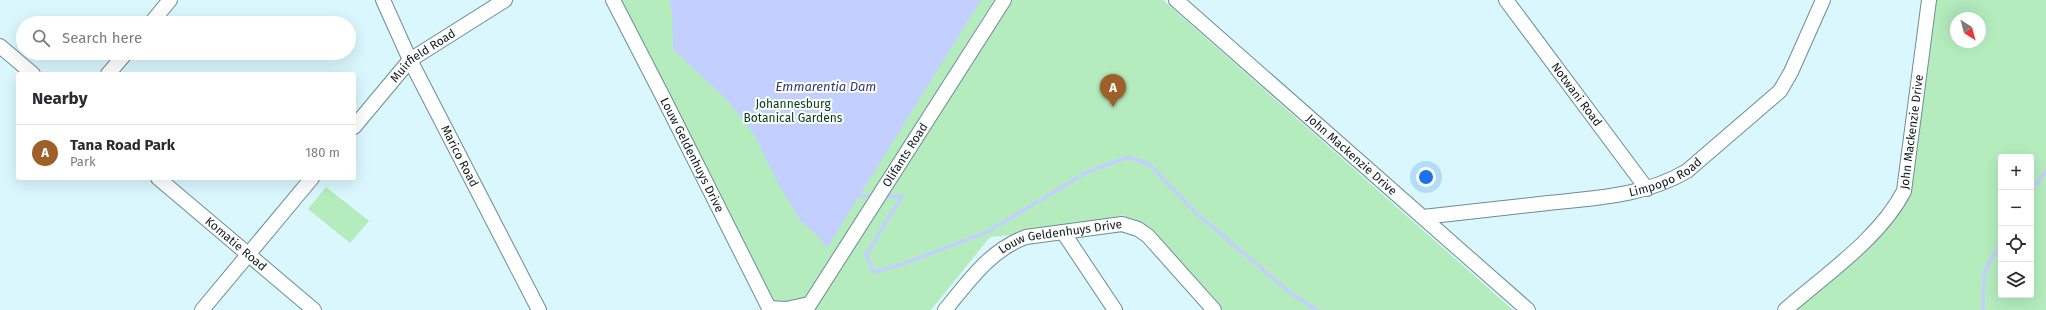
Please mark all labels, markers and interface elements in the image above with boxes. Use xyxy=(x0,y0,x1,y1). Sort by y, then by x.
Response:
north arrow xyxy=(1950,12,1986,48)
search box xyxy=(16,16,356,60)
street label: Muirfield Road xyxy=(387,26,458,85)
icon: search xyxy=(30,27,52,49)
text: Search here xyxy=(62,29,142,47)
street label: Notwani Road xyxy=(1548,60,1605,129)
pin: A xyxy=(1100,74,1126,107)
street label: John Mackenzie Drive xyxy=(1897,74,1926,190)
water label: Emmarentia Dam xyxy=(776,79,876,94)
text: Nearby xyxy=(32,88,87,109)
street label: Louw Geldenhuys Drive xyxy=(657,95,727,215)
park label: Johannesburg Botanical Gardens xyxy=(744,97,843,125)
street label: John Mackenzie Drive xyxy=(1304,111,1400,198)
street label: Olifants Road xyxy=(879,120,931,190)
street label: Marico Road xyxy=(438,123,481,189)
text: Tana Road Park xyxy=(70,136,175,154)
text: A xyxy=(41,145,49,160)
text: 180 m xyxy=(305,145,340,160)
text: Park xyxy=(70,154,96,169)
map controls xyxy=(1998,154,2034,298)
button: + xyxy=(1998,154,2034,190)
street label: Limpopo Road xyxy=(1628,155,1704,200)
your location xyxy=(1416,167,1436,187)
button: − xyxy=(1998,190,2034,226)
street label: Komatie Road xyxy=(202,214,269,274)
street label: Louw Geldenhuys Drive xyxy=(996,217,1123,257)
button: locate xyxy=(1998,226,2034,262)
button: layers xyxy=(1998,262,2034,298)

